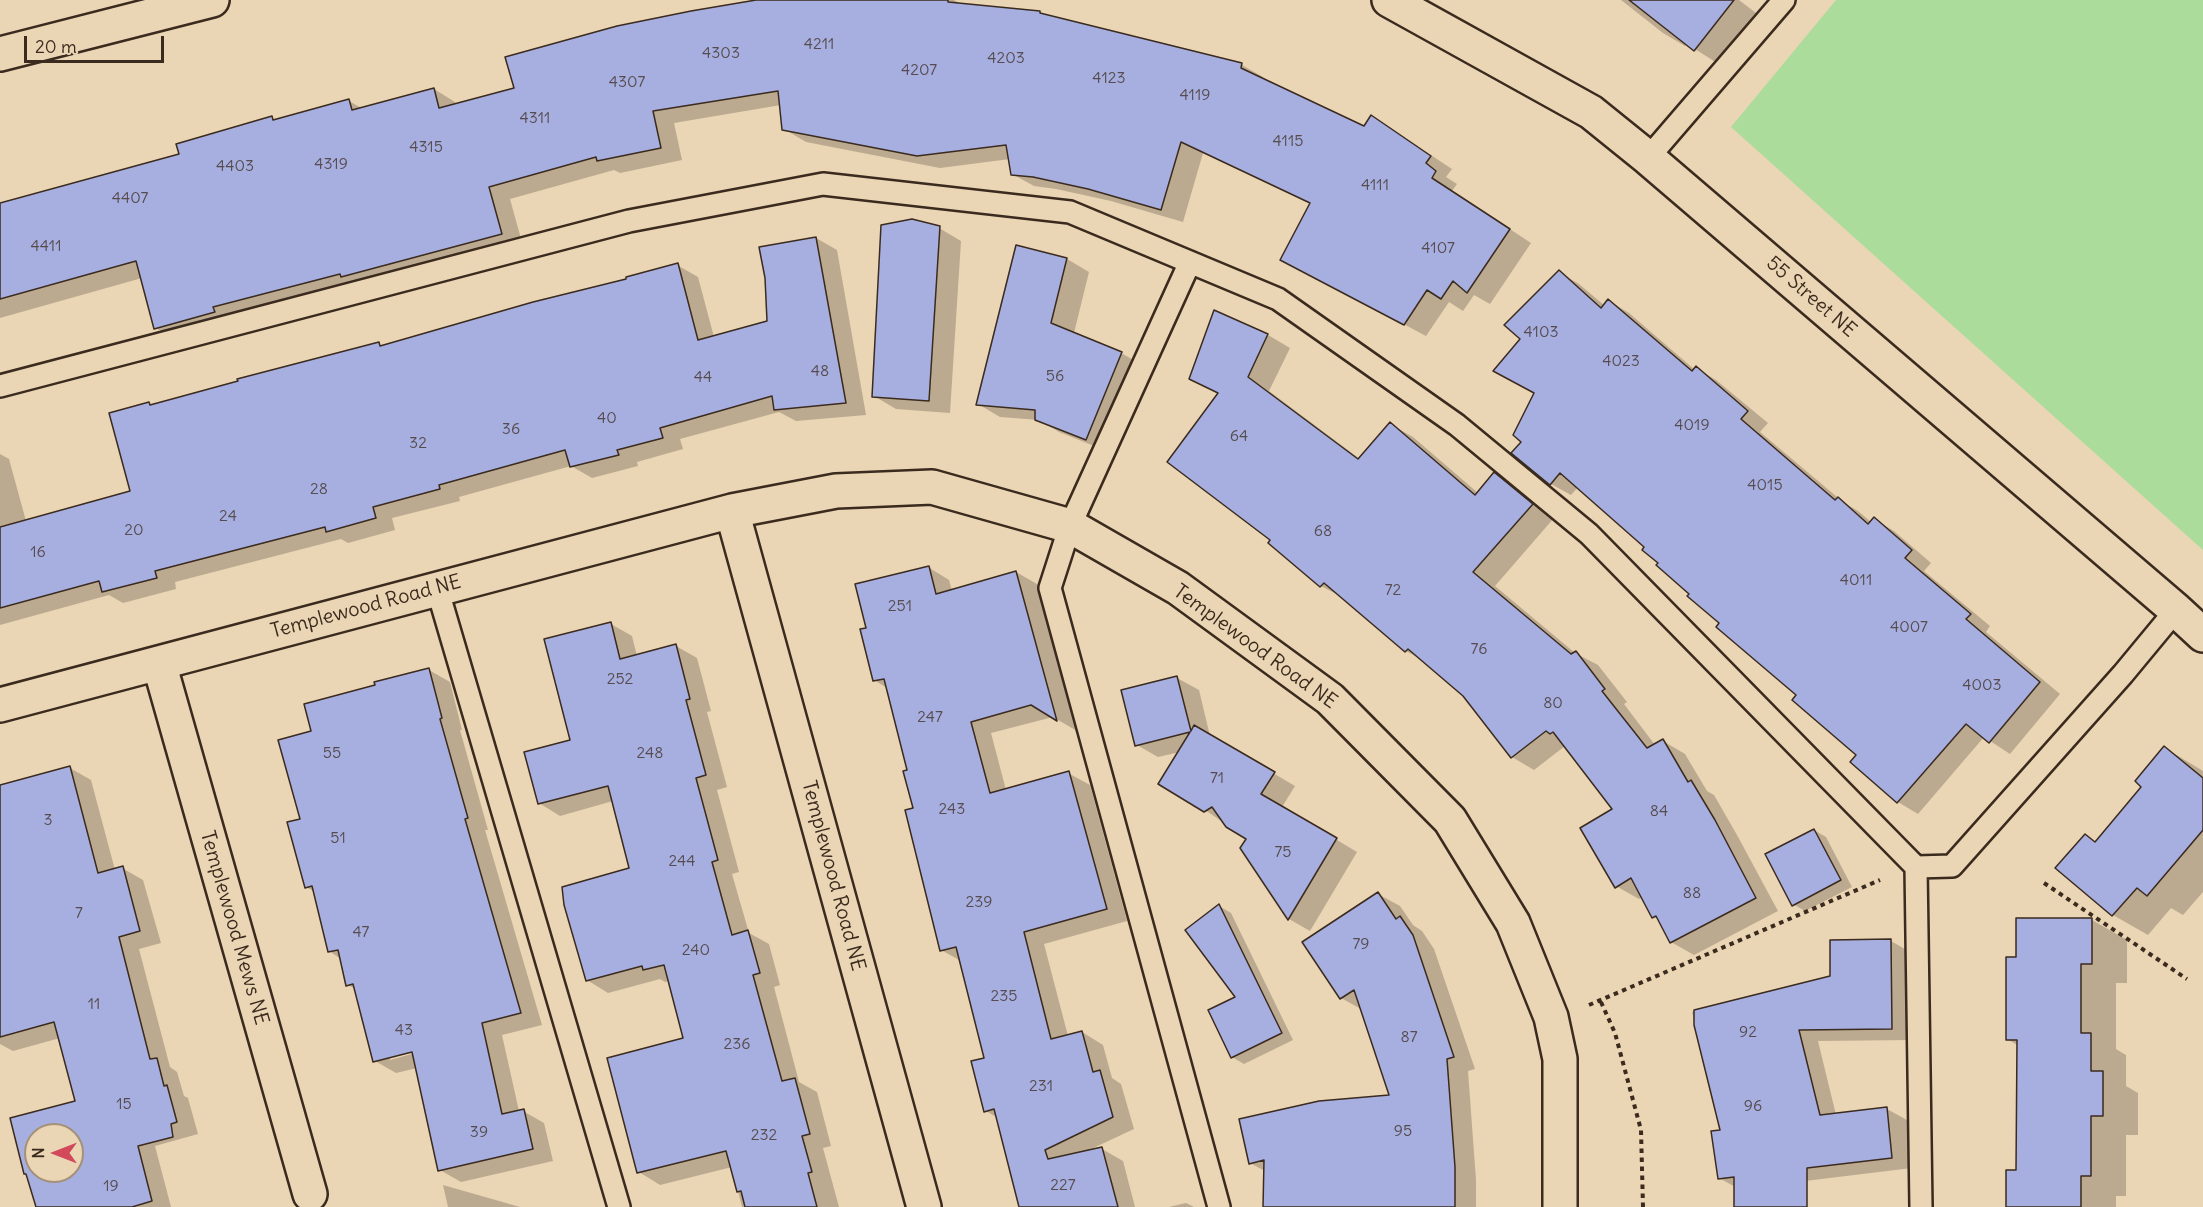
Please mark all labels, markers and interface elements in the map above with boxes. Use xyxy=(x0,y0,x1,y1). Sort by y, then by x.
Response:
scale bar xyxy=(27,24,166,62)
house number: 4211 xyxy=(804,34,834,54)
text: 20 m xyxy=(35,35,77,58)
house number: 4303 xyxy=(702,43,740,63)
house number: 4203 xyxy=(987,48,1025,68)
house number: 4207 xyxy=(901,60,937,80)
house number: 4123 xyxy=(1092,68,1126,88)
house number: 4307 xyxy=(609,72,645,92)
house number: 4119 xyxy=(1180,85,1210,105)
house number: 4311 xyxy=(520,108,550,128)
house number: 4115 xyxy=(1273,131,1303,151)
house number: 4315 xyxy=(409,137,443,157)
house number: 4319 xyxy=(314,154,348,174)
house number: 4403 xyxy=(216,156,254,176)
house number: 4111 xyxy=(1361,175,1389,195)
house number: 4407 xyxy=(112,188,148,208)
house number: 4411 xyxy=(30,236,62,256)
house number: 4107 xyxy=(1421,238,1455,258)
street label: 55 Street NE xyxy=(1761,251,1861,343)
house number: 4103 xyxy=(1523,322,1559,342)
house number: 4023 xyxy=(1602,351,1640,371)
house number: 48 xyxy=(811,361,829,381)
house number: 56 xyxy=(1046,366,1064,386)
house number: 44 xyxy=(694,367,712,387)
house number: 40 xyxy=(597,408,617,428)
house number: 4019 xyxy=(1674,415,1710,435)
house number: 36 xyxy=(502,419,520,439)
house number: 64 xyxy=(1230,426,1248,446)
house number: 32 xyxy=(409,433,427,453)
house number: 4015 xyxy=(1747,475,1783,495)
house number: 28 xyxy=(310,479,328,499)
house number: 24 xyxy=(219,506,237,526)
house number: 20 xyxy=(124,520,144,540)
house number: 68 xyxy=(1314,521,1332,541)
house number: 16 xyxy=(30,542,46,562)
street label: Templewood Road NE xyxy=(268,570,464,644)
house number: 4011 xyxy=(1840,570,1872,590)
street label: Templewood Road NE xyxy=(1169,580,1341,714)
house number: 72 xyxy=(1385,580,1401,600)
house number: 251 xyxy=(888,596,912,616)
house number: 4007 xyxy=(1890,617,1928,637)
house number: 76 xyxy=(1471,639,1487,659)
house number: 252 xyxy=(607,669,633,689)
house number: 4003 xyxy=(1962,675,2002,695)
house number: 80 xyxy=(1543,693,1563,713)
house number: 247 xyxy=(917,707,943,727)
house number: 55 xyxy=(323,743,341,763)
house number: 248 xyxy=(637,743,663,763)
house number: 71 xyxy=(1210,768,1224,788)
street label: Templewood Road NE xyxy=(796,778,870,974)
house number: 243 xyxy=(939,799,965,819)
house number: 84 xyxy=(1650,801,1668,821)
house number: 3 xyxy=(43,810,53,830)
street label: Templewood Mews NE xyxy=(195,828,273,1028)
house number: 51 xyxy=(330,828,346,848)
house number: 75 xyxy=(1274,842,1292,862)
house number: 244 xyxy=(668,851,696,871)
house number: 88 xyxy=(1683,883,1701,903)
house number: 239 xyxy=(965,892,993,912)
house number: 7 xyxy=(75,903,83,923)
house number: 47 xyxy=(353,922,369,942)
house number: 79 xyxy=(1352,934,1370,954)
house number: 240 xyxy=(682,940,710,960)
house number: 235 xyxy=(990,986,1018,1006)
house number: 11 xyxy=(88,994,100,1014)
house number: 43 xyxy=(395,1020,413,1040)
house number: 92 xyxy=(1739,1022,1757,1042)
house number: 87 xyxy=(1400,1027,1418,1047)
house number: 236 xyxy=(723,1034,751,1054)
house number: 231 xyxy=(1029,1076,1053,1096)
house number: 15 xyxy=(116,1094,132,1114)
house number: 96 xyxy=(1744,1096,1762,1116)
house number: 95 xyxy=(1394,1121,1412,1141)
house number: 39 xyxy=(470,1122,488,1142)
north arrow xyxy=(24,1123,84,1183)
house number: 232 xyxy=(751,1125,777,1145)
text: N xyxy=(28,1147,48,1159)
house number: 227 xyxy=(1050,1175,1076,1195)
house number: 19 xyxy=(103,1176,119,1196)

